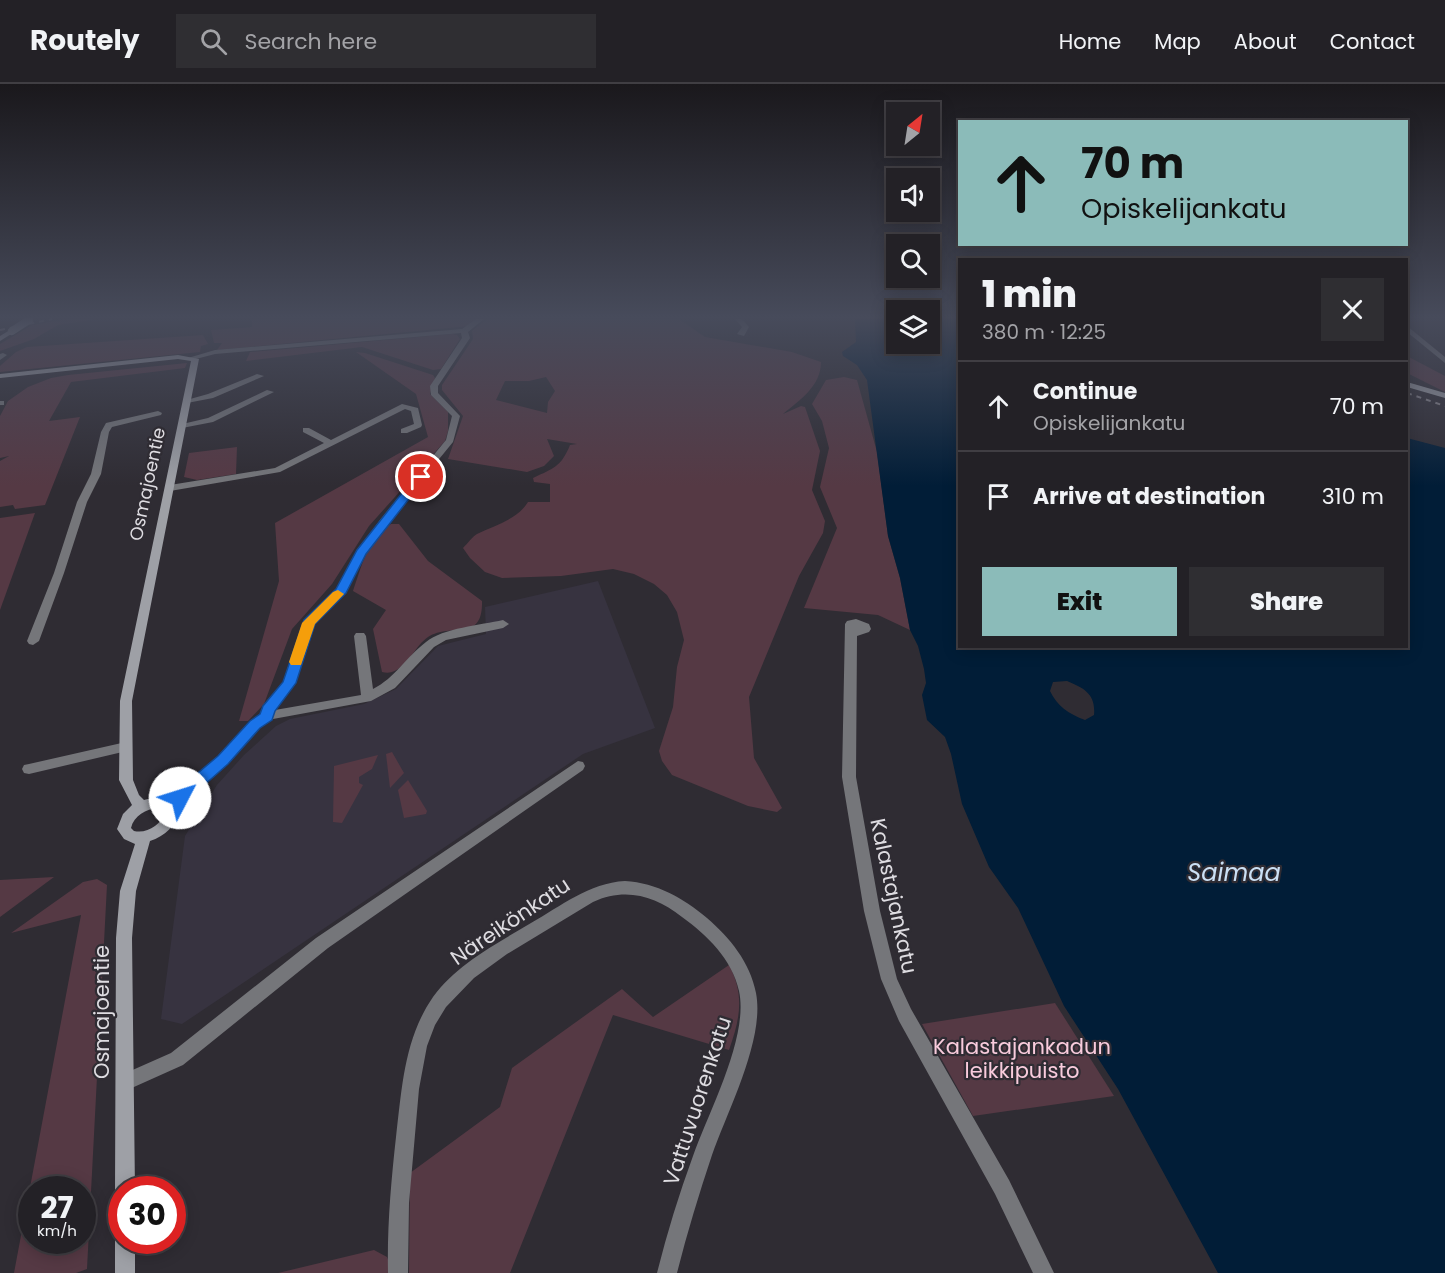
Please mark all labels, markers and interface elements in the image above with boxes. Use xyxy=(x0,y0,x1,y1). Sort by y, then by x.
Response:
search box xyxy=(176,14,596,68)
text: Routely xyxy=(30,21,140,60)
icon: search xyxy=(197,25,230,58)
text: Search here xyxy=(245,26,377,57)
text: Home xyxy=(1059,27,1121,56)
text: Map xyxy=(1154,27,1201,56)
text: About xyxy=(1234,27,1297,56)
text: Contact xyxy=(1330,27,1415,56)
north arrow xyxy=(886,102,940,156)
map controls xyxy=(886,102,940,354)
text: 70 m xyxy=(1081,134,1184,193)
icon: ahead xyxy=(982,144,1060,222)
button: sound xyxy=(886,168,940,222)
text: Opiskelijankatu xyxy=(1081,190,1287,227)
button: search xyxy=(886,234,940,288)
text: 1 min xyxy=(982,269,1077,320)
button: close xyxy=(1321,278,1384,341)
button: layers xyxy=(886,300,940,354)
text: 380 m · 12:25 xyxy=(982,318,1106,346)
text: Continue xyxy=(1033,376,1137,407)
icon: ahead xyxy=(982,390,1015,423)
text: 70 m xyxy=(1330,391,1384,422)
text: Opiskelijankatu xyxy=(1033,409,1185,437)
street label: Osmajoentie xyxy=(123,425,171,543)
pin xyxy=(395,451,446,502)
icon: arrive xyxy=(404,460,437,493)
icon: arrive xyxy=(982,480,1015,513)
text: Arrive at destination xyxy=(1033,481,1265,512)
text: 310 m xyxy=(1322,481,1384,512)
button: Exit xyxy=(982,567,1177,636)
button: Share xyxy=(1189,567,1384,636)
position arrow xyxy=(148,766,212,830)
street label: Kalastajankatu xyxy=(863,816,925,976)
water label: Saimaa xyxy=(1187,856,1281,889)
street label: Näreikönkatu xyxy=(444,870,576,972)
street label: Osmajoentie xyxy=(87,945,116,1079)
street label: Vattuvuorenkatu xyxy=(656,1013,738,1189)
park label: Kalastajankadun leikkipuisto xyxy=(933,1032,1111,1085)
speed limit sign: 30 xyxy=(108,1176,186,1254)
text: 27 xyxy=(40,1186,74,1229)
text: km/h xyxy=(37,1220,77,1241)

